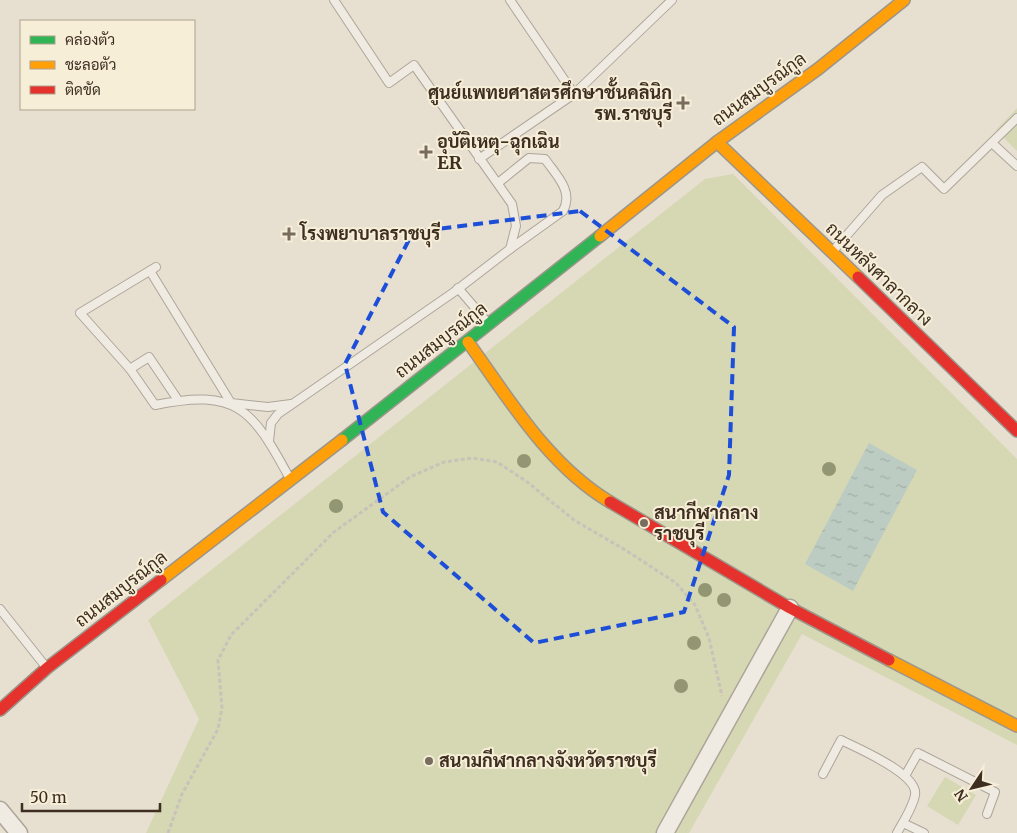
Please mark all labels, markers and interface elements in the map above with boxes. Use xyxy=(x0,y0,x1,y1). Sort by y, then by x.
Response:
legend xyxy=(20,20,195,110)
text: คล่องตัว xyxy=(65,30,115,49)
street label: ถนนสมบูรณ์กูล xyxy=(706,46,812,132)
text: ชะลอตัว xyxy=(65,55,116,74)
place label: ศูนย์แพทยศาสตรศึกษาชั้นคลินิก รพ.ราชบุรี xyxy=(428,77,672,128)
text: ติดขัด xyxy=(65,80,101,99)
marker: ศูนย์แพทยศาสตรศึกษาชั้นคลินิก รพ.ราชบุรี xyxy=(676,96,690,110)
place label: อุบัติเหตุ-ฉุกเฉิน ER xyxy=(437,130,560,174)
marker: อุบัติเหตุ-ฉุกเฉิน ER xyxy=(419,145,433,159)
street label: ถนนหลังศาลากลาง xyxy=(821,217,938,331)
place label: โรงพยาบาลราชบุรี xyxy=(299,221,440,248)
marker: โรงพยาบาลราชบุรี xyxy=(282,227,296,241)
street label: ถนนสมบูรณ์กูล xyxy=(389,296,493,384)
place label: สนากีฬากลาง ราชบุรี xyxy=(654,500,758,548)
marker: สนากีฬากลาง ราชบุรี xyxy=(638,517,650,529)
street label: ถนนสมบูรณ์กูล xyxy=(69,545,173,633)
place label: สนามกีฬากลางจังหวัดราชบุรี xyxy=(439,748,656,775)
marker: สนามกีฬากลางจังหวัดราชบุรี xyxy=(423,755,435,767)
north arrow xyxy=(947,763,997,813)
scale bar xyxy=(22,780,160,812)
text: N xyxy=(951,786,972,805)
text: 50 m xyxy=(30,788,67,807)

